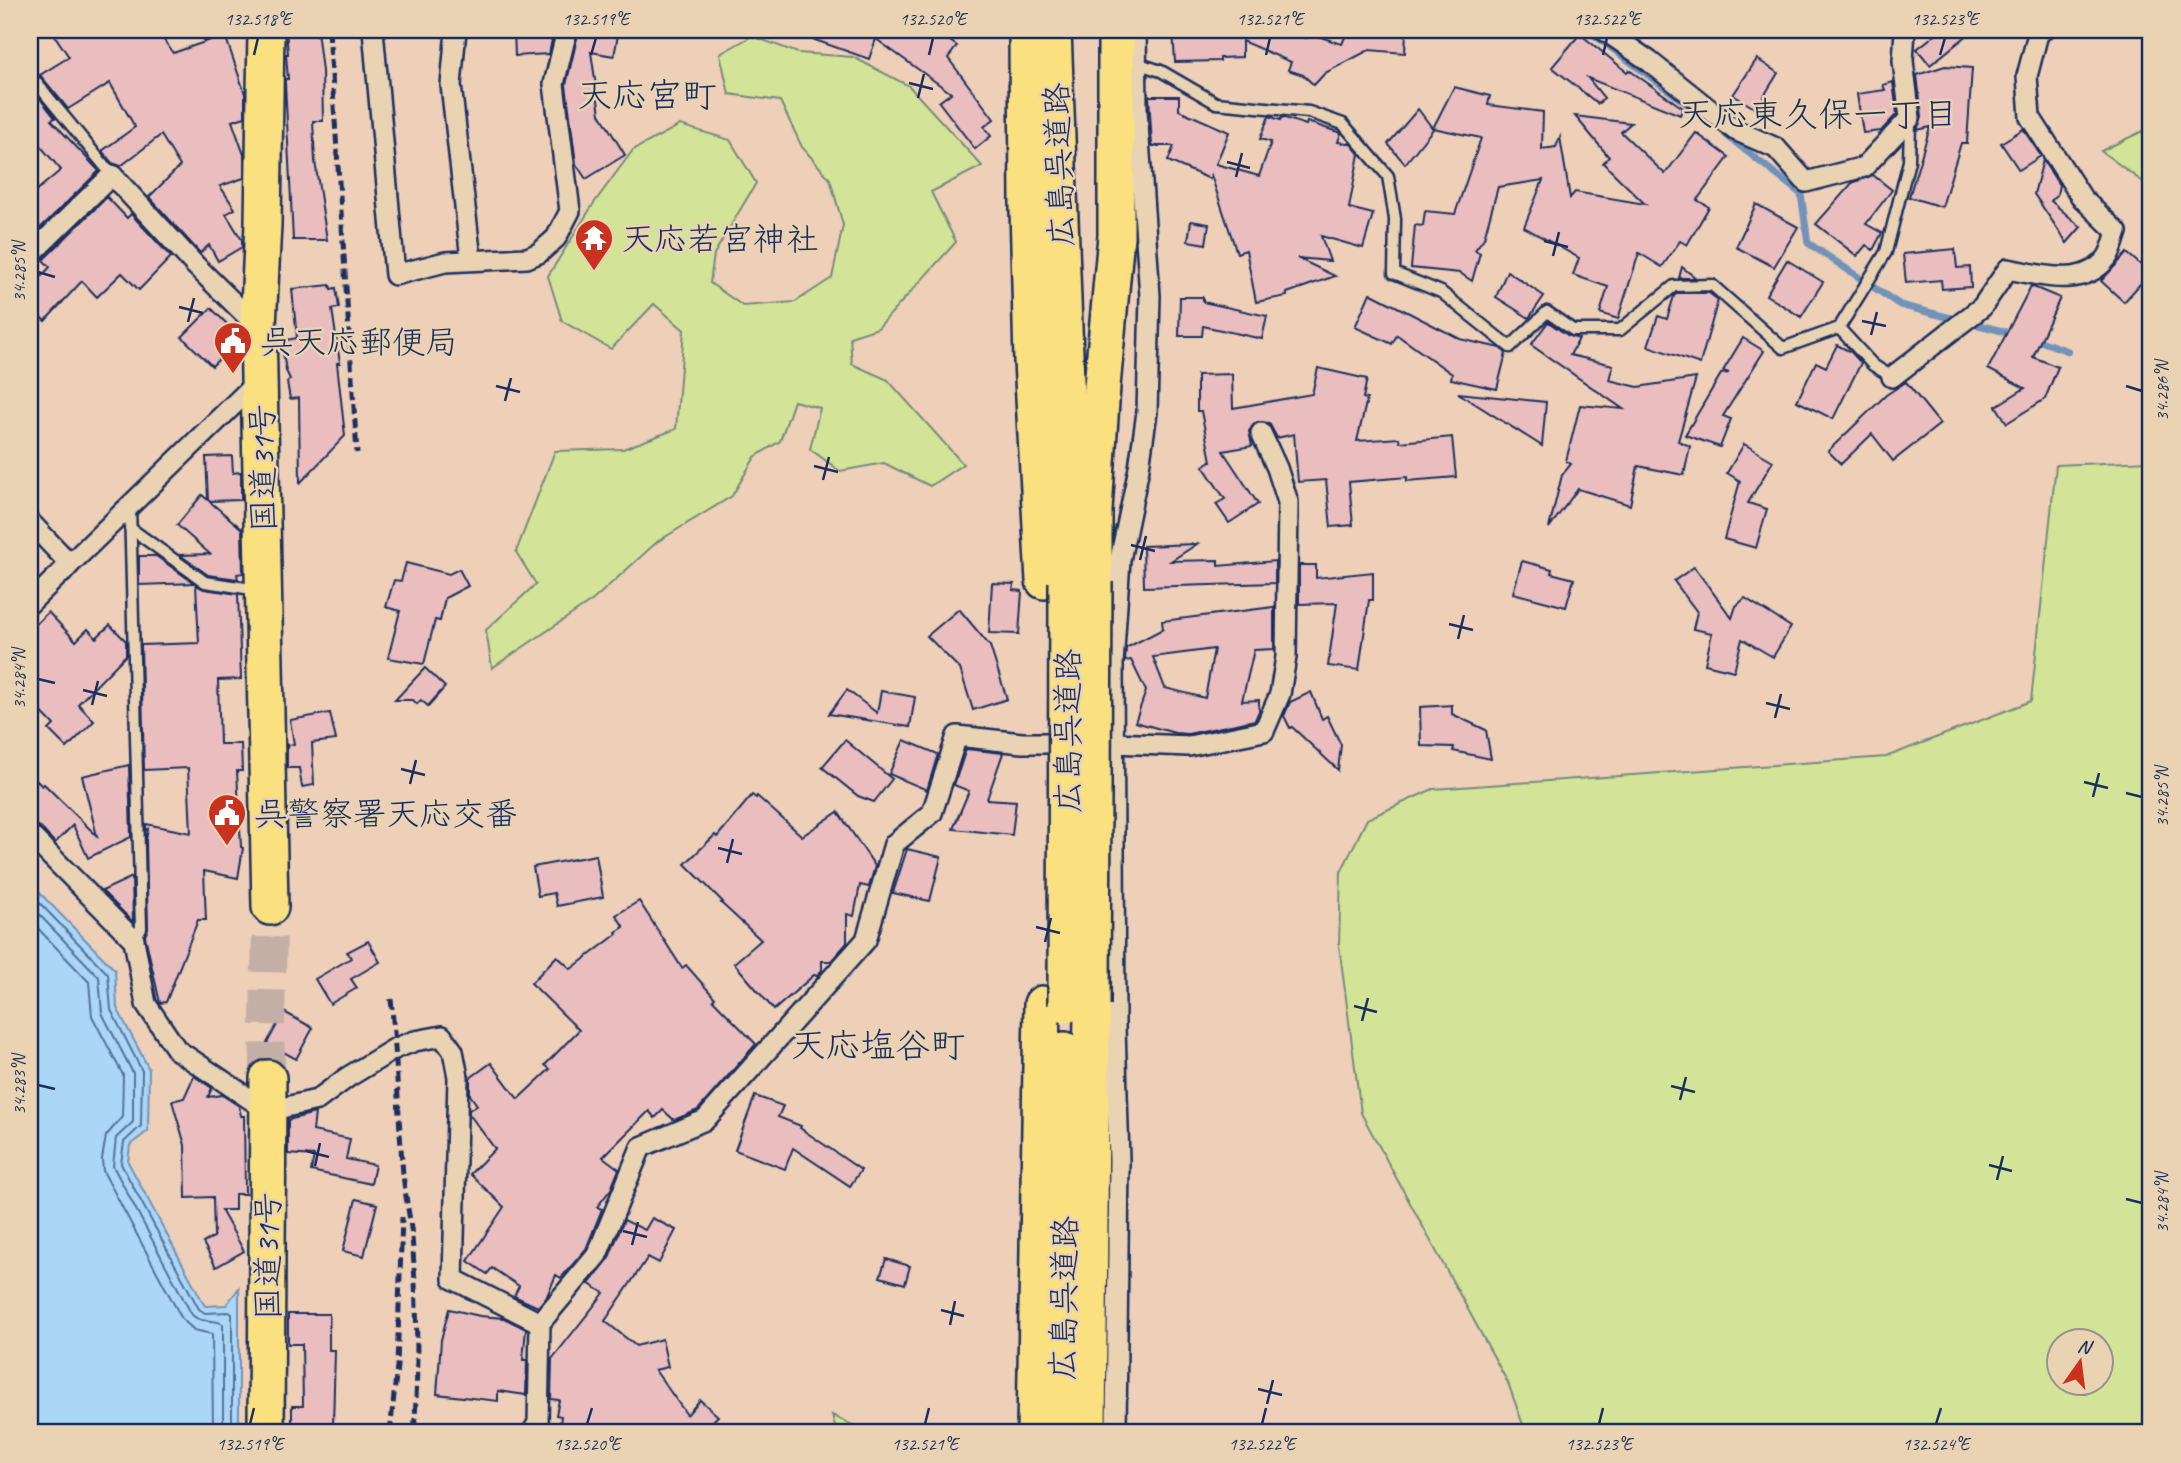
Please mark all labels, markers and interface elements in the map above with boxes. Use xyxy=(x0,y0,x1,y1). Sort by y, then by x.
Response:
text: 132.518°E xyxy=(225,8,294,30)
text: 132.519°E xyxy=(563,8,632,30)
text: 132.520°E xyxy=(900,8,969,30)
text: 132.521°E xyxy=(1237,8,1306,30)
text: 132.522°E xyxy=(1574,8,1643,30)
text: 132.523°E xyxy=(1912,8,1981,30)
district label: 天応宮町 xyxy=(577,73,717,118)
street label: 広島呉道路 xyxy=(1035,82,1083,248)
district label: 天応東久保一丁目 xyxy=(1678,92,1958,137)
temple icon: 天応若宮神社 xyxy=(573,217,615,272)
place label: 天応若宮神社 xyxy=(621,218,819,260)
text: 34.285°N xyxy=(8,239,30,302)
public building icon: 呉天応郵便局 xyxy=(212,320,254,375)
place label: 呉天応郵便局 xyxy=(260,321,458,363)
text: 34.286°N xyxy=(2151,358,2173,421)
street label: 国道31号 xyxy=(241,403,285,533)
text: 34.284°N xyxy=(8,646,30,709)
street label: 広島呉道路 xyxy=(1047,649,1089,814)
text: 34.285°N xyxy=(2151,764,2173,827)
public building icon: 呉警察署天応交番 xyxy=(206,792,248,847)
place label: 呉警察署天応交番 xyxy=(254,793,518,835)
district label: 天応塩谷町 xyxy=(790,1023,966,1068)
text: 34.283°N xyxy=(8,1052,30,1115)
text: 34.284°N xyxy=(2151,1170,2173,1233)
street label: 国道31号 xyxy=(247,1192,289,1320)
street label: 広島呉道路 xyxy=(1042,1215,1086,1381)
north arrow xyxy=(2044,1326,2114,1396)
text: N xyxy=(2075,1333,2096,1360)
text: 132.519°E xyxy=(217,1433,286,1455)
text: 132.520°E xyxy=(554,1433,623,1455)
text: 132.521°E xyxy=(892,1433,961,1455)
text: 132.522°E xyxy=(1229,1433,1298,1455)
text: 132.523°E xyxy=(1566,1433,1635,1455)
text: 132.524°E xyxy=(1903,1433,1972,1455)

